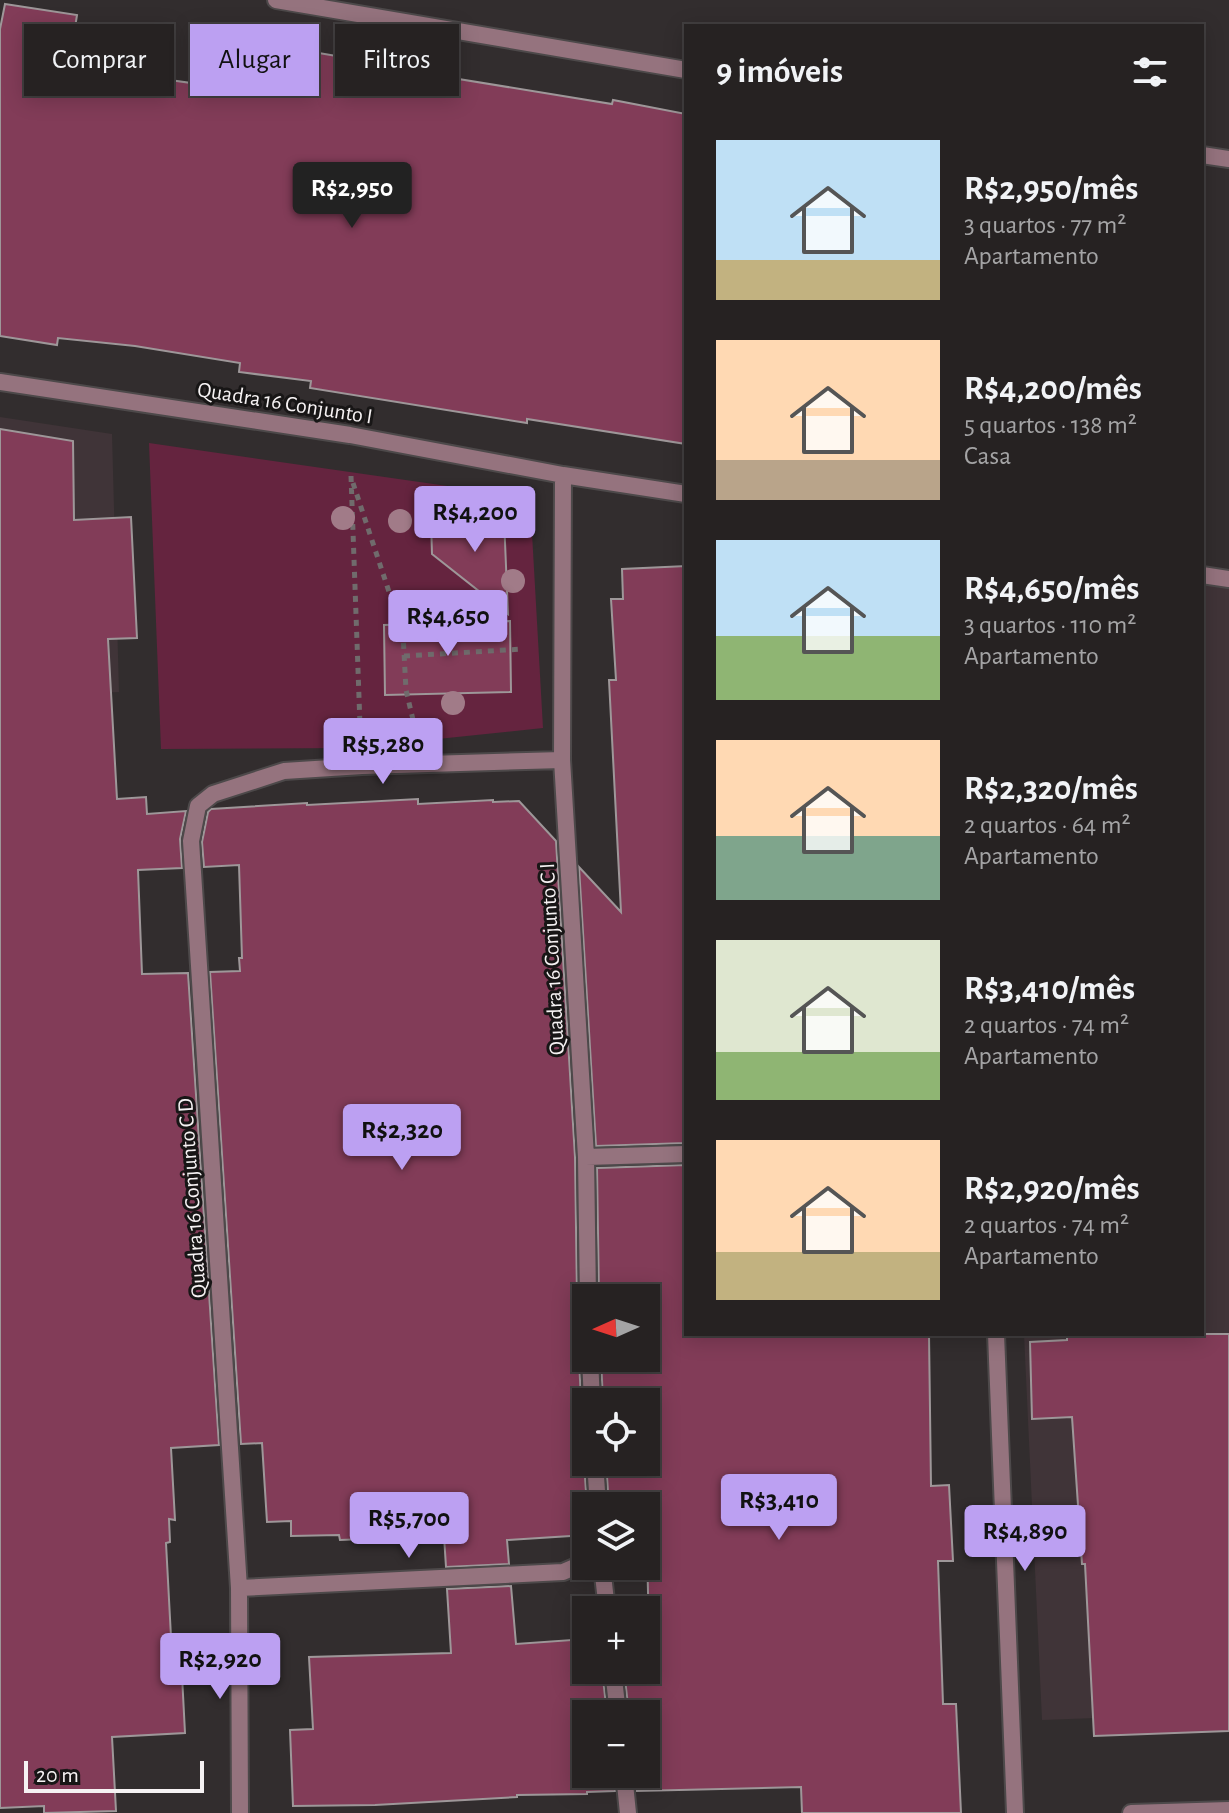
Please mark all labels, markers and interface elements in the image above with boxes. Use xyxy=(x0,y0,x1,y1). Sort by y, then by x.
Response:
chip: Comprar xyxy=(24,24,174,96)
chip: Alugar xyxy=(190,24,319,96)
chip: Filtros xyxy=(335,24,459,96)
icon: filters xyxy=(1128,50,1172,94)
text: 9 imóveis xyxy=(716,55,843,89)
pin: R$2,950 xyxy=(278,162,426,230)
icon: home xyxy=(780,172,876,268)
text: R$2,950/mês xyxy=(964,172,1138,206)
text: R$2,950 xyxy=(311,175,393,201)
text: 3 quartos · 77 m² xyxy=(964,212,1126,238)
text: Apartamento xyxy=(964,243,1099,269)
icon: home xyxy=(780,372,876,468)
text: R$4,200/mês xyxy=(964,372,1142,406)
street label: Quadra 16 Conjunto I xyxy=(196,378,374,428)
text: 5 quartos · 138 m² xyxy=(964,412,1137,438)
text: Casa xyxy=(964,443,1011,469)
pin: R$4,200 xyxy=(401,486,549,554)
text: R$4,200 xyxy=(432,499,518,525)
icon: home xyxy=(780,572,876,668)
text: R$4,650/mês xyxy=(964,572,1139,606)
pin: R$4,650 xyxy=(374,590,522,658)
text: R$4,650 xyxy=(406,603,490,629)
text: 3 quartos · 110 m² xyxy=(964,612,1136,638)
text: Apartamento xyxy=(964,643,1099,669)
pin: R$5,280 xyxy=(309,718,457,786)
text: R$5,280 xyxy=(342,731,424,757)
icon: home xyxy=(780,772,876,868)
text: R$2,320/mês xyxy=(964,772,1138,806)
text: 2 quartos · 64 m² xyxy=(964,812,1131,838)
text: Apartamento xyxy=(964,843,1099,869)
street label: Quadra 16 Conjunto C I xyxy=(536,862,568,1056)
icon: home xyxy=(780,972,876,1068)
text: R$3,410/mês xyxy=(964,972,1135,1006)
text: 2 quartos · 74 m² xyxy=(964,1012,1129,1038)
text: Apartamento xyxy=(964,1043,1099,1069)
street label: Quadra 16 Conjunto C D xyxy=(174,1097,210,1299)
pin: R$2,320 xyxy=(328,1104,476,1172)
text: R$2,320 xyxy=(361,1117,443,1143)
icon: home xyxy=(780,1172,876,1268)
text: R$2,920/mês xyxy=(964,1172,1140,1206)
text: 2 quartos · 74 m² xyxy=(964,1212,1129,1238)
text: Apartamento xyxy=(964,1243,1099,1269)
north arrow xyxy=(572,1284,660,1372)
map controls xyxy=(572,1284,660,1788)
button: locate xyxy=(572,1388,660,1476)
pin: R$3,410 xyxy=(705,1474,853,1542)
text: R$3,410 xyxy=(739,1487,819,1513)
pin: R$5,700 xyxy=(335,1492,483,1560)
button: layers xyxy=(572,1492,660,1580)
text: R$5,700 xyxy=(368,1505,450,1531)
pin: R$4,890 xyxy=(951,1505,1099,1573)
text: R$4,890 xyxy=(983,1518,1068,1544)
button: + xyxy=(572,1596,660,1684)
pin: R$2,920 xyxy=(146,1633,294,1701)
text: R$2,920 xyxy=(178,1646,262,1672)
button: − xyxy=(572,1700,660,1788)
scale bar xyxy=(24,1757,204,1793)
text: 20 m xyxy=(36,1764,79,1786)

